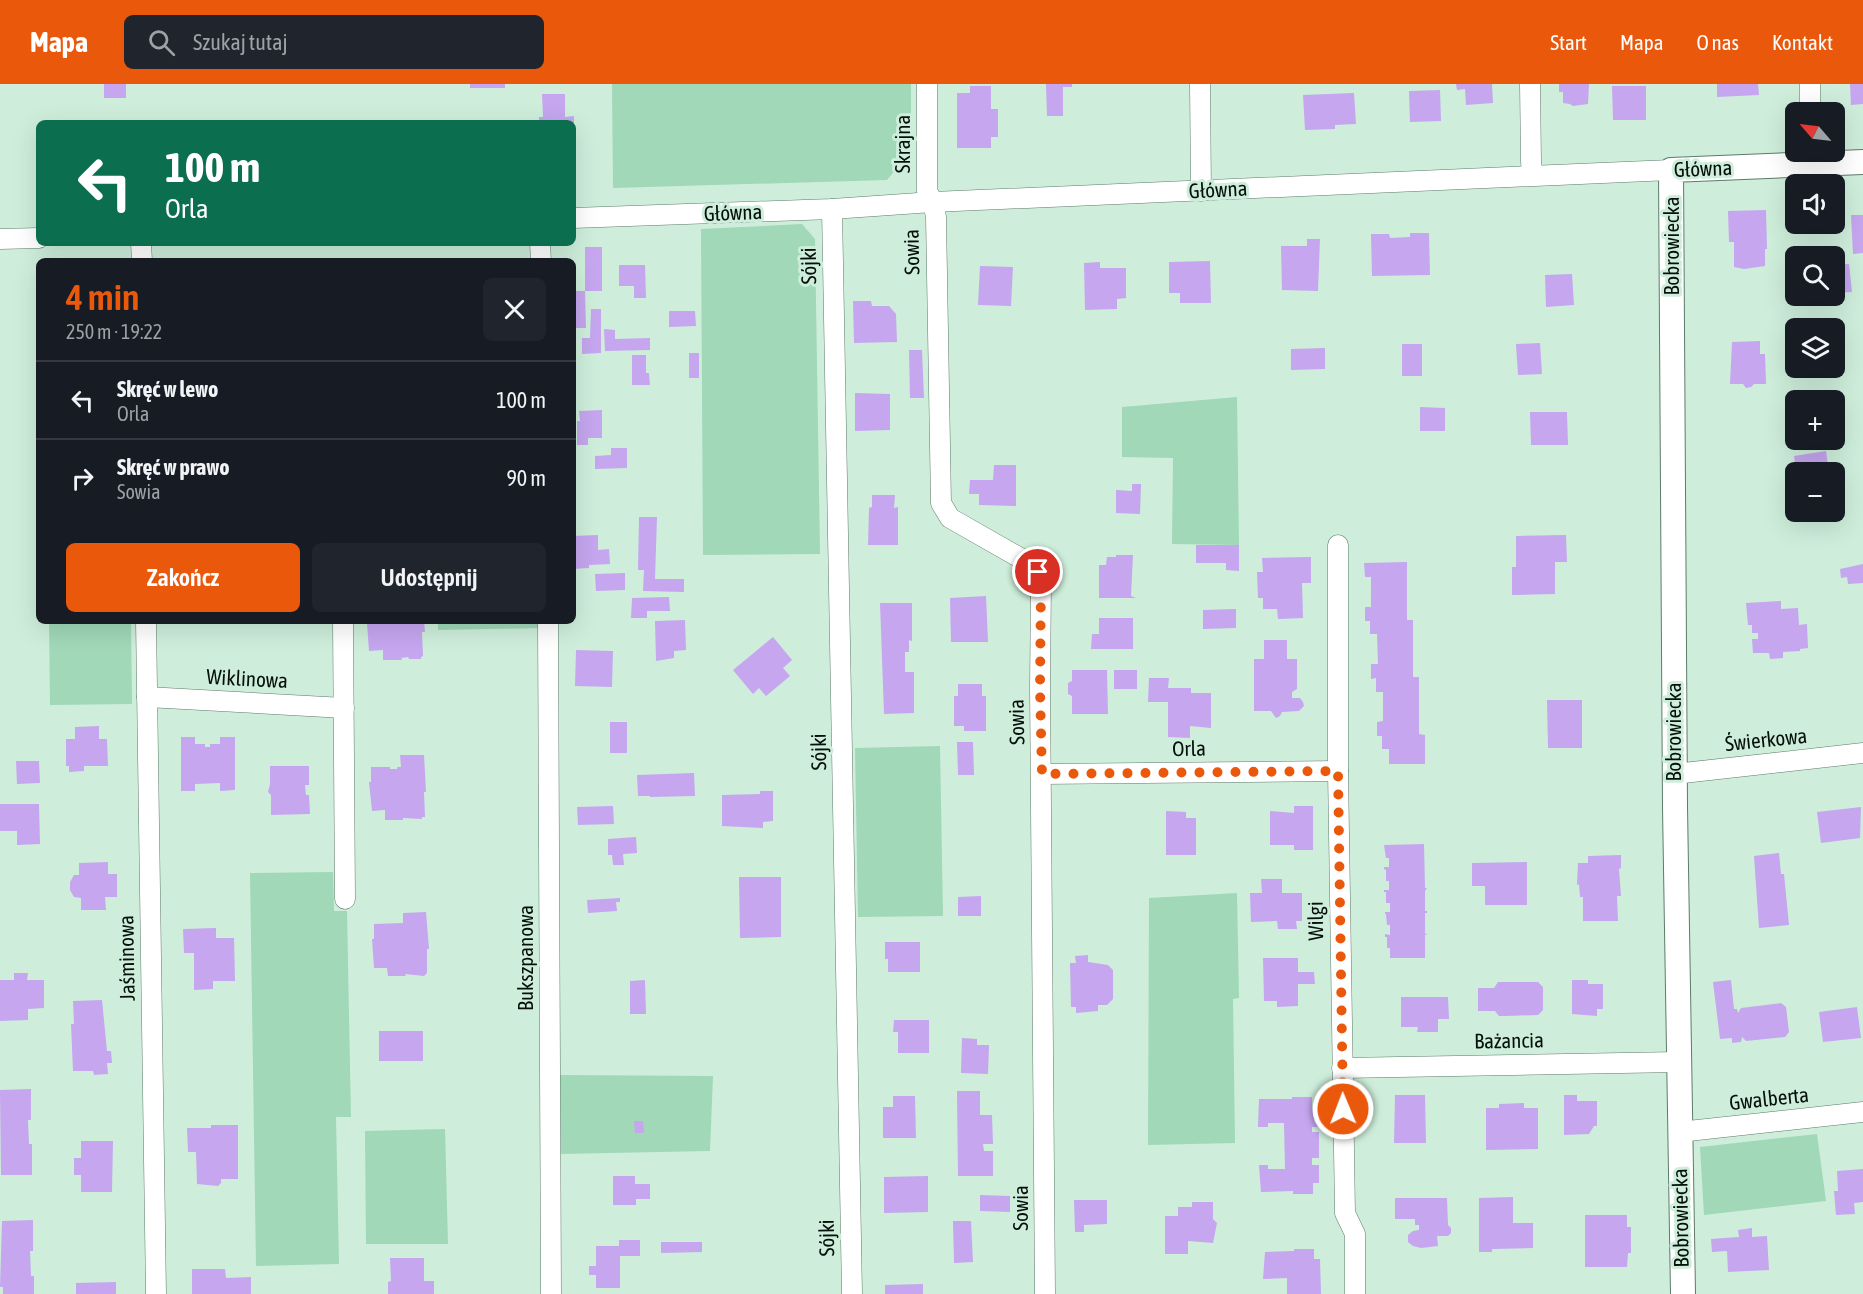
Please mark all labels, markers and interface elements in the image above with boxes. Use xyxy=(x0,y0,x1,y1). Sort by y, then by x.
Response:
search box xyxy=(124,15,544,69)
text: Mapa xyxy=(30,26,88,58)
icon: search xyxy=(145,26,178,59)
text: Szukaj tutaj xyxy=(193,29,287,55)
text: Start xyxy=(1550,30,1587,54)
text: Mapa xyxy=(1620,30,1663,54)
text: O nas xyxy=(1696,30,1739,54)
text: Kontakt xyxy=(1772,30,1833,54)
north arrow xyxy=(1785,102,1845,162)
map controls xyxy=(1785,102,1845,522)
street label: Skrajna xyxy=(890,115,914,173)
text: 100 m xyxy=(165,143,260,191)
icon: left xyxy=(66,144,144,222)
street label: Główna xyxy=(1673,155,1733,181)
button: sound xyxy=(1785,174,1845,234)
street label: Główna xyxy=(1188,175,1248,203)
text: Orla xyxy=(165,193,208,224)
street label: Bobrowiecka xyxy=(1659,196,1683,296)
street label: Główna xyxy=(703,199,763,225)
street label: Sowia xyxy=(899,229,923,275)
button: search xyxy=(1785,246,1845,306)
street label: Sójki xyxy=(796,247,820,285)
text: 4 min xyxy=(66,276,140,318)
button: close xyxy=(483,278,546,341)
button: layers xyxy=(1785,318,1845,378)
text: 250 m · 19:22 xyxy=(66,320,162,343)
text: Skręć w lewo xyxy=(117,376,218,402)
icon: left xyxy=(66,384,99,417)
text: 100 m xyxy=(496,387,546,413)
button: + xyxy=(1785,390,1845,450)
text: Orla xyxy=(117,402,149,425)
text: Skręć w prawo xyxy=(117,454,230,480)
icon: right xyxy=(66,462,99,495)
button: − xyxy=(1785,462,1845,522)
text: 90 m xyxy=(506,465,546,491)
text: Sowia xyxy=(117,480,160,503)
button: Zakończ xyxy=(66,543,300,612)
button: Udostępnij xyxy=(312,543,546,612)
pin xyxy=(1012,546,1063,597)
icon: arrive xyxy=(1021,555,1054,588)
street label: Wiklinowa xyxy=(206,664,288,692)
street label: Bobrowiecka xyxy=(1661,682,1685,782)
street label: Sowia xyxy=(1004,699,1028,745)
street label: Świerkowa xyxy=(1724,723,1808,755)
street label: Sójki xyxy=(806,733,830,771)
street label: Orla xyxy=(1172,736,1206,760)
street label: Wilgi xyxy=(1303,901,1327,941)
street label: Bukszpanowa xyxy=(513,905,537,1011)
street label: Jaśminowa xyxy=(113,915,139,1001)
street label: Bażancia xyxy=(1474,1027,1544,1053)
position arrow xyxy=(1311,1077,1375,1141)
street label: Gwalberta xyxy=(1728,1082,1810,1114)
street label: Bobrowiecka xyxy=(1667,1168,1693,1268)
street label: Sowia xyxy=(1008,1185,1032,1231)
street label: Sójki xyxy=(814,1219,838,1257)

